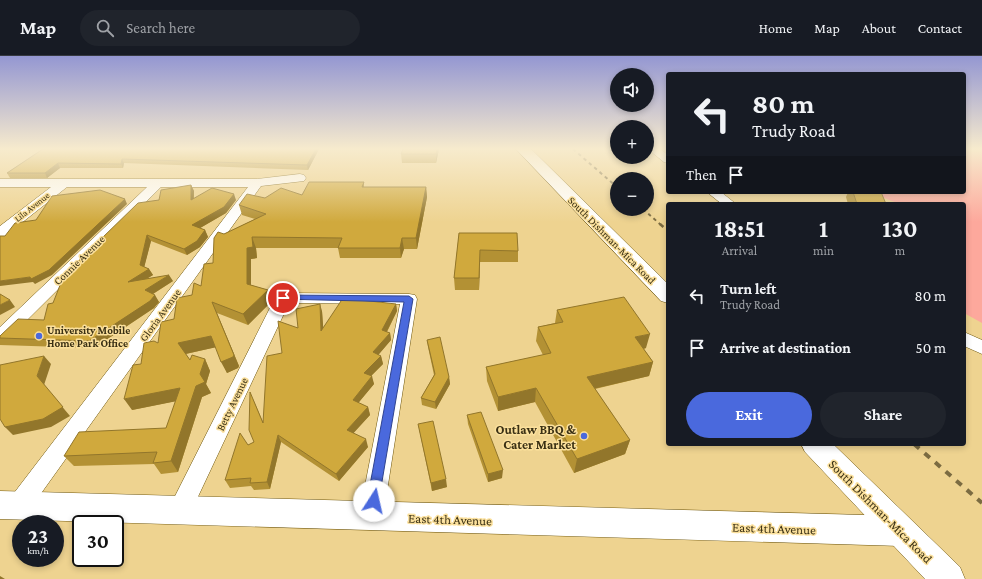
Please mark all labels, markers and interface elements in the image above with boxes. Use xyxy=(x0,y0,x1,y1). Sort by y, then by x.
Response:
search box xyxy=(80,10,360,46)
text: Map xyxy=(20,17,56,38)
icon: search xyxy=(94,17,116,39)
text: Search here xyxy=(126,20,195,36)
text: Home xyxy=(759,20,792,36)
text: Map xyxy=(814,20,840,36)
text: About xyxy=(862,20,896,36)
text: Contact xyxy=(918,20,962,36)
map controls xyxy=(610,68,654,216)
button: sound xyxy=(610,68,654,112)
icon: left xyxy=(686,88,738,140)
text: 80 m xyxy=(752,88,814,119)
button: + xyxy=(610,120,654,164)
text: Trudy Road xyxy=(752,121,835,141)
icon: arrive xyxy=(725,164,747,186)
text: Then xyxy=(686,167,717,183)
button: − xyxy=(610,172,654,216)
street label: Lila Avenue xyxy=(13,190,51,224)
street label: South Dishman-Mica Road xyxy=(566,194,658,286)
text: 18:51 xyxy=(714,215,765,242)
text: 1 xyxy=(819,215,828,242)
text: 130 xyxy=(882,215,918,242)
street label: Connie Avenue xyxy=(51,233,107,287)
text: Arrival xyxy=(722,243,757,258)
text: min xyxy=(813,243,834,258)
text: m xyxy=(895,243,905,258)
pin xyxy=(266,281,300,315)
text: Turn left xyxy=(720,281,776,297)
icon: left xyxy=(686,285,708,307)
street label: Gloria Avenue xyxy=(137,286,183,343)
icon: arrive xyxy=(272,287,294,309)
text: 80 m xyxy=(915,288,946,304)
text: Trudy Road xyxy=(720,297,780,312)
place label: University Mobile Home Park Office xyxy=(47,324,130,349)
marker: University Mobile Home Park Office xyxy=(34,331,44,341)
icon: arrive xyxy=(686,337,708,359)
text: Arrive at destination xyxy=(720,340,851,356)
text: 50 m xyxy=(916,340,946,356)
street label: Betty Avenue xyxy=(214,375,251,433)
button: Exit xyxy=(686,392,812,438)
button: Share xyxy=(820,392,946,438)
place label: Outlaw BBQ & Cater Market xyxy=(495,422,577,452)
marker: Outlaw BBQ & Cater Market xyxy=(579,431,589,441)
street label: South Dishman-Mica Road xyxy=(826,457,936,566)
position arrow xyxy=(353,480,395,522)
street label: East 4th Avenue xyxy=(408,511,492,528)
speed limit sign: 30 xyxy=(72,515,124,567)
street label: East 4th Avenue xyxy=(732,520,816,537)
text: 23 xyxy=(28,525,48,547)
text: km/h xyxy=(27,545,49,556)

